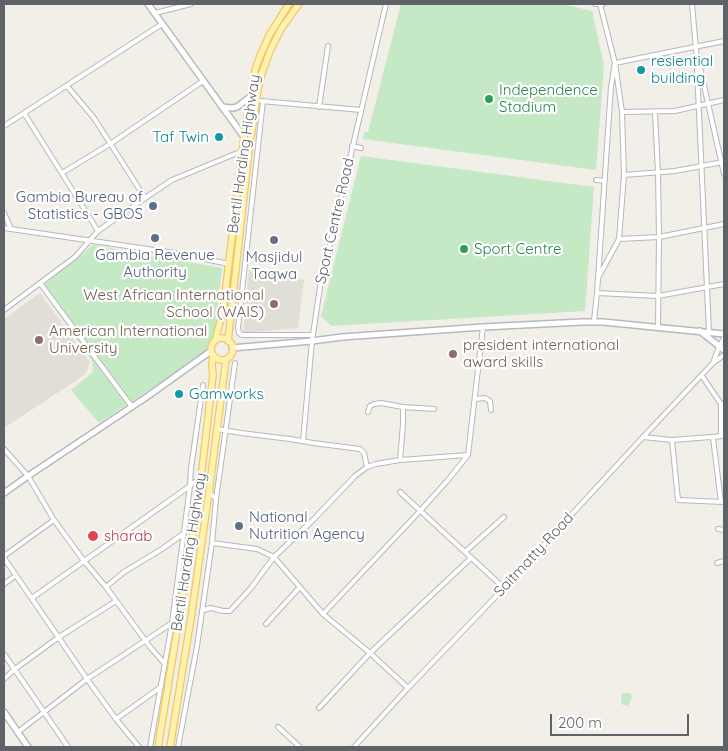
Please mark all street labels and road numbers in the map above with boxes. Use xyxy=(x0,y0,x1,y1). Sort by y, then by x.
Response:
street label: Bertil Harding Highway xyxy=(224,73,264,235)
street label: Sport Centre Road xyxy=(312,156,358,286)
street label: Bertil Harding Highway xyxy=(168,471,210,633)
street label: Saitmatty Road xyxy=(490,509,578,601)

